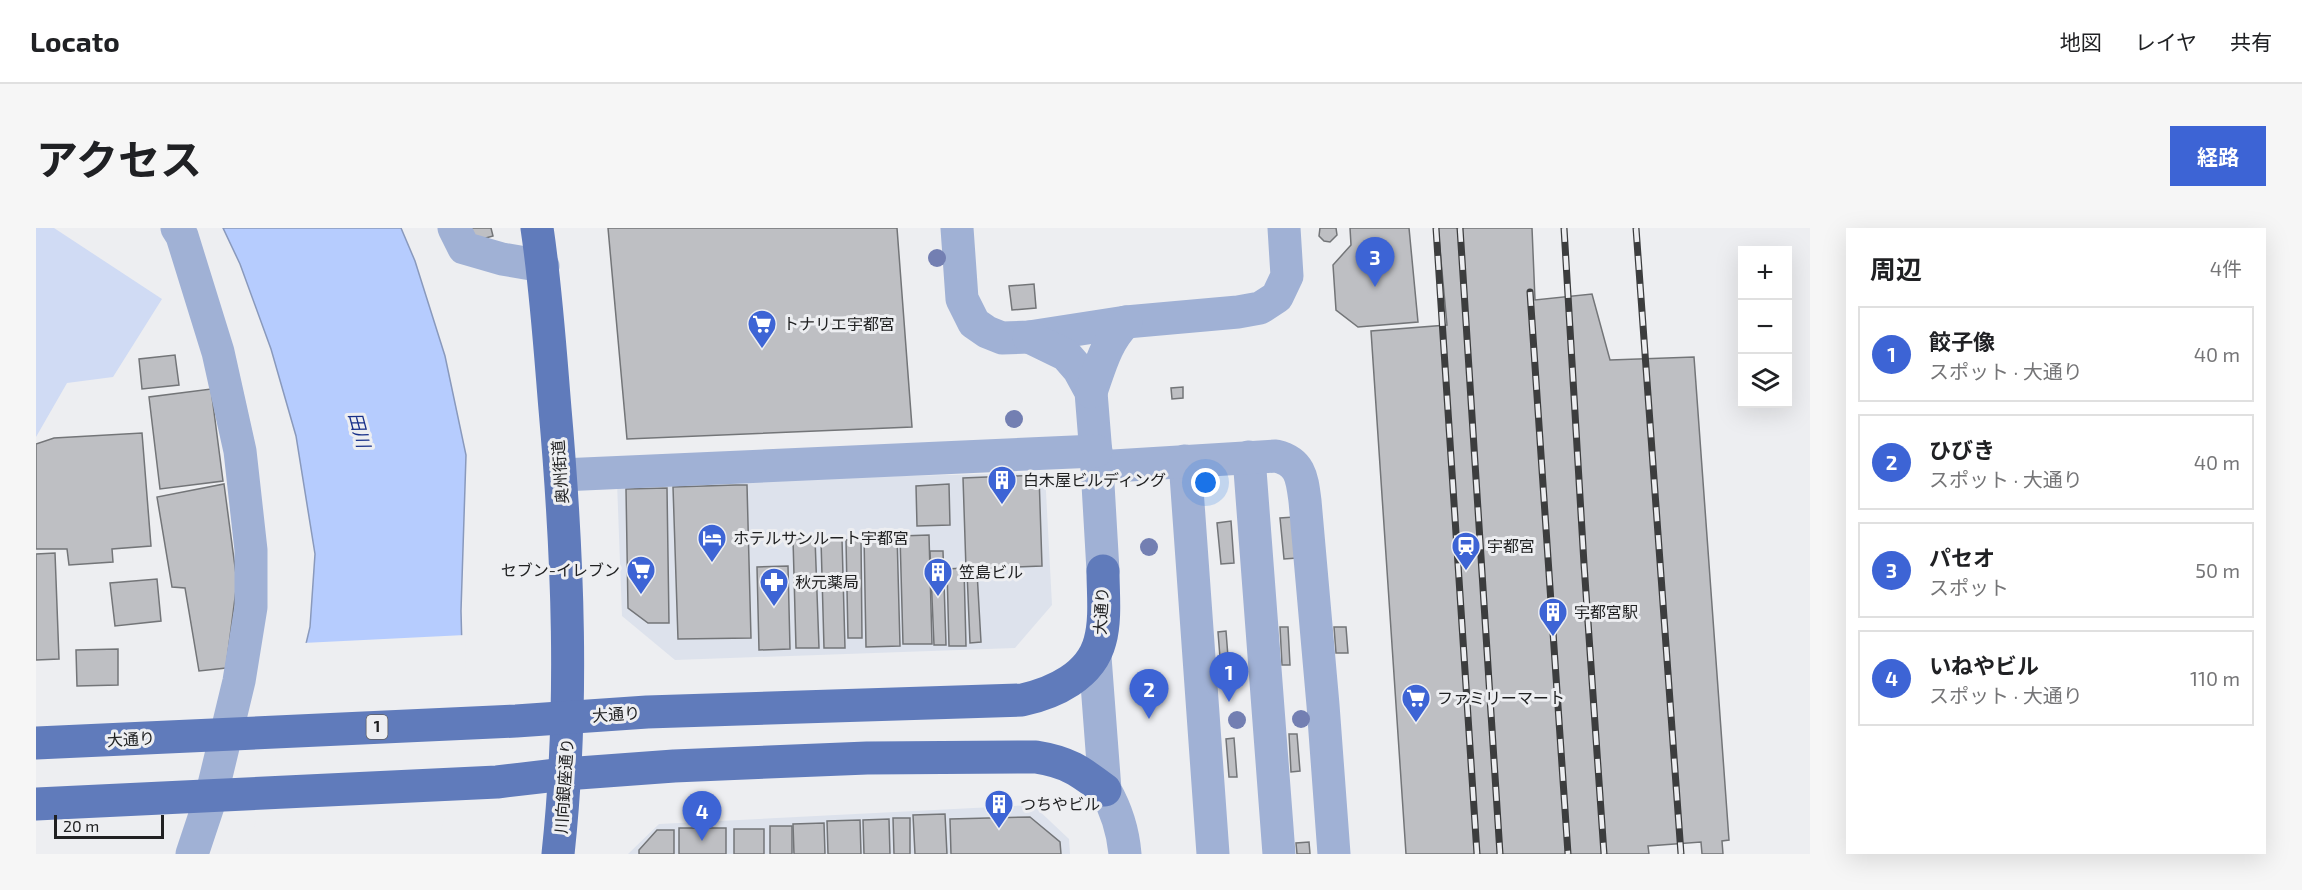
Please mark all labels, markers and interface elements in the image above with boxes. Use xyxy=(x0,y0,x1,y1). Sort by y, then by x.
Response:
text: Locato xyxy=(30,24,120,58)
text: 地図 xyxy=(2060,29,2102,54)
text: レイヤ xyxy=(2135,29,2197,54)
text: 共有 xyxy=(2230,29,2272,54)
button: 経路 xyxy=(2170,126,2266,186)
text: アクセス xyxy=(36,133,202,183)
pin: 3 xyxy=(1356,238,1394,287)
map controls xyxy=(1738,246,1792,408)
button: + xyxy=(1738,246,1792,300)
text: 周辺 xyxy=(1870,253,1922,284)
text: 4件 xyxy=(2210,256,2242,280)
button: − xyxy=(1738,300,1792,354)
supermarket icon: トナリエ宇都宮 xyxy=(746,308,778,350)
place label: トナリエ宇都宮 xyxy=(783,314,895,333)
text: 餃子像 xyxy=(1929,328,1995,354)
text: 1 xyxy=(1887,342,1896,366)
text: 40 m xyxy=(2194,342,2240,366)
button: layers xyxy=(1738,354,1792,408)
text: スポット · 大通り xyxy=(1929,359,2083,383)
water label: 田川 xyxy=(345,410,376,452)
text: ひびき xyxy=(1929,436,1995,462)
street label: 奥州街道 xyxy=(548,439,571,505)
text: 2 xyxy=(1886,450,1897,474)
text: 40 m xyxy=(2194,450,2240,474)
building icon: 白木屋ビルディング xyxy=(986,464,1018,506)
text: スポット · 大通り xyxy=(1929,467,2083,491)
your location xyxy=(1191,468,1220,497)
place label: 白木屋ビルディング xyxy=(1023,470,1166,489)
hotel icon: ホテルサンルート宇都宮 xyxy=(696,522,728,564)
place label: ホテルサンルート宇都宮 xyxy=(733,528,909,547)
station icon: 宇都宮 xyxy=(1450,530,1482,572)
place label: 宇都宮 xyxy=(1487,536,1535,555)
text: パセオ xyxy=(1929,544,1995,570)
supermarket icon: セブン-イレブン xyxy=(625,554,657,596)
building icon: 笠島ビル xyxy=(922,556,954,598)
text: 3 xyxy=(1886,558,1897,582)
text: 50 m xyxy=(2195,558,2240,582)
place label: セブン-イレブン xyxy=(501,560,620,579)
place label: 笠島ビル xyxy=(959,562,1023,581)
pharmacy icon: 秋元薬局 xyxy=(758,566,790,608)
place label: 秋元薬局 xyxy=(795,572,859,591)
text: スポット xyxy=(1929,575,2009,599)
street label: 大通り xyxy=(1090,587,1111,635)
building icon: 宇都宮駅 xyxy=(1537,596,1569,638)
place label: 宇都宮駅 xyxy=(1574,602,1638,621)
pin: 1 xyxy=(1210,652,1248,702)
text: いねやビル xyxy=(1929,652,2039,678)
text: 4 xyxy=(1885,666,1898,690)
text: 110 m xyxy=(2190,666,2240,690)
pin: 2 xyxy=(1130,670,1168,719)
supermarket icon: ファミリーマート xyxy=(1400,682,1432,724)
text: スポット · 大通り xyxy=(1929,683,2083,707)
place label: ファミリーマート xyxy=(1437,688,1565,707)
street label: 大通り xyxy=(591,702,641,725)
road number: 1 xyxy=(366,715,388,739)
street label: 大通り xyxy=(107,728,155,749)
street label: 川向銀座通り xyxy=(551,737,576,835)
building icon: つちやビル xyxy=(983,788,1015,830)
pin: 4 xyxy=(682,792,722,841)
place label: つちやビル xyxy=(1020,794,1100,813)
scale bar xyxy=(54,812,164,840)
text: 20 m xyxy=(63,816,99,835)

